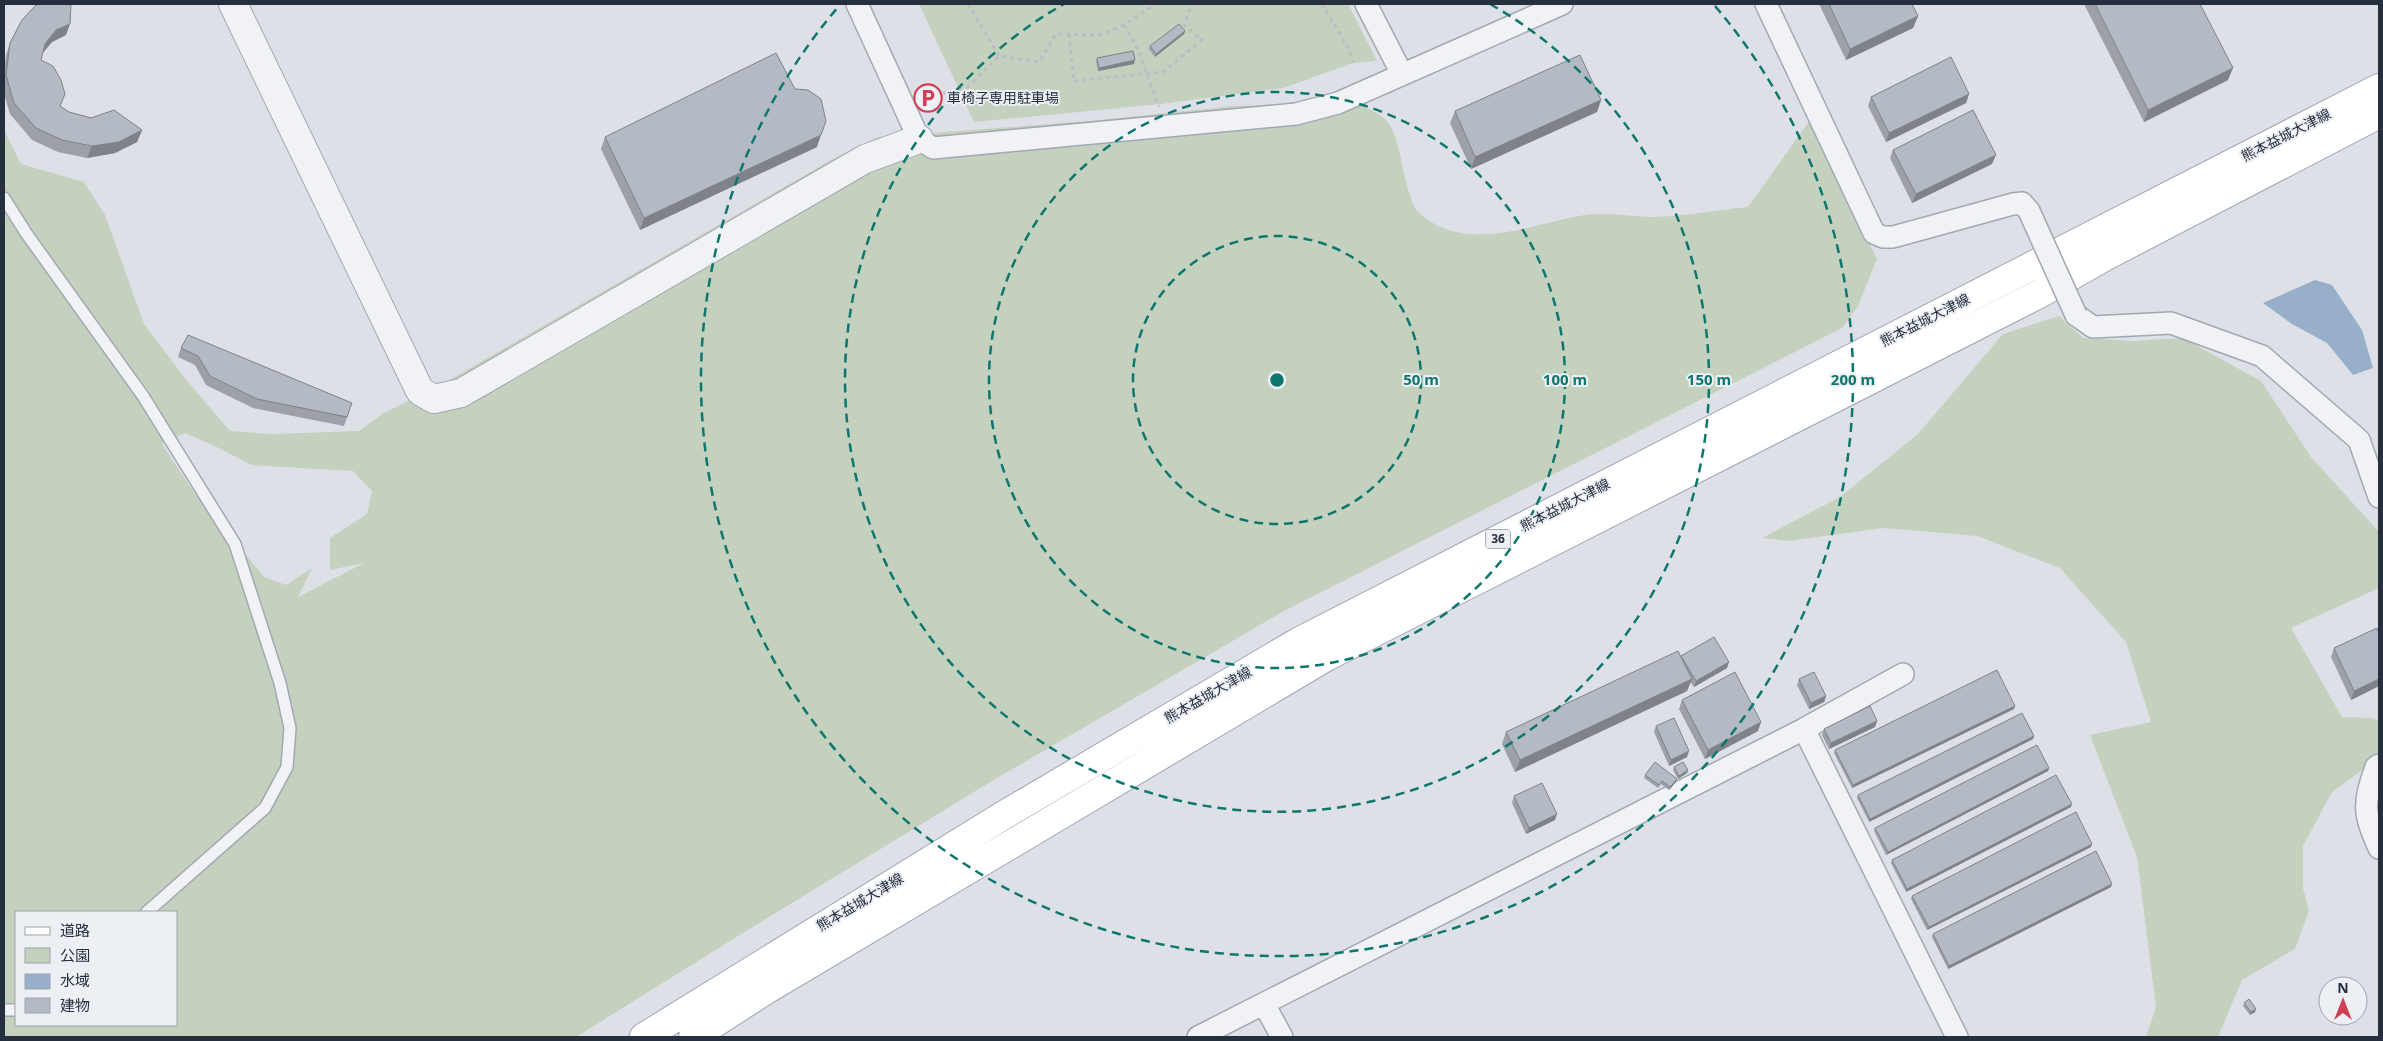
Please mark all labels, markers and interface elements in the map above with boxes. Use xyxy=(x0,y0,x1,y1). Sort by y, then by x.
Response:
parking icon: 車椅子専用駐車場 xyxy=(913,83,943,113)
place label: 車椅子専用駐車場 xyxy=(947,88,1059,107)
street label: 熊本益城大津線 xyxy=(2238,104,2334,165)
street label: 熊本益城大津線 xyxy=(1877,289,1973,350)
text: 50 m xyxy=(1403,369,1439,389)
text: 100 m xyxy=(1543,369,1587,389)
text: 150 m xyxy=(1687,369,1731,389)
text: 200 m xyxy=(1831,369,1875,389)
centre of rings xyxy=(1268,371,1286,389)
street label: 熊本益城大津線 xyxy=(1517,474,1613,535)
road number: 36 xyxy=(1486,530,1510,548)
street label: 熊本益城大津線 xyxy=(1161,662,1255,727)
street label: 熊本益城大津線 xyxy=(813,868,907,935)
legend xyxy=(15,911,178,1026)
text: 道路 xyxy=(60,920,90,940)
text: 公園 xyxy=(60,945,90,965)
text: 水域 xyxy=(60,970,90,990)
north arrow xyxy=(2318,976,2368,1026)
text: N xyxy=(2337,978,2349,997)
text: 建物 xyxy=(60,995,90,1015)

